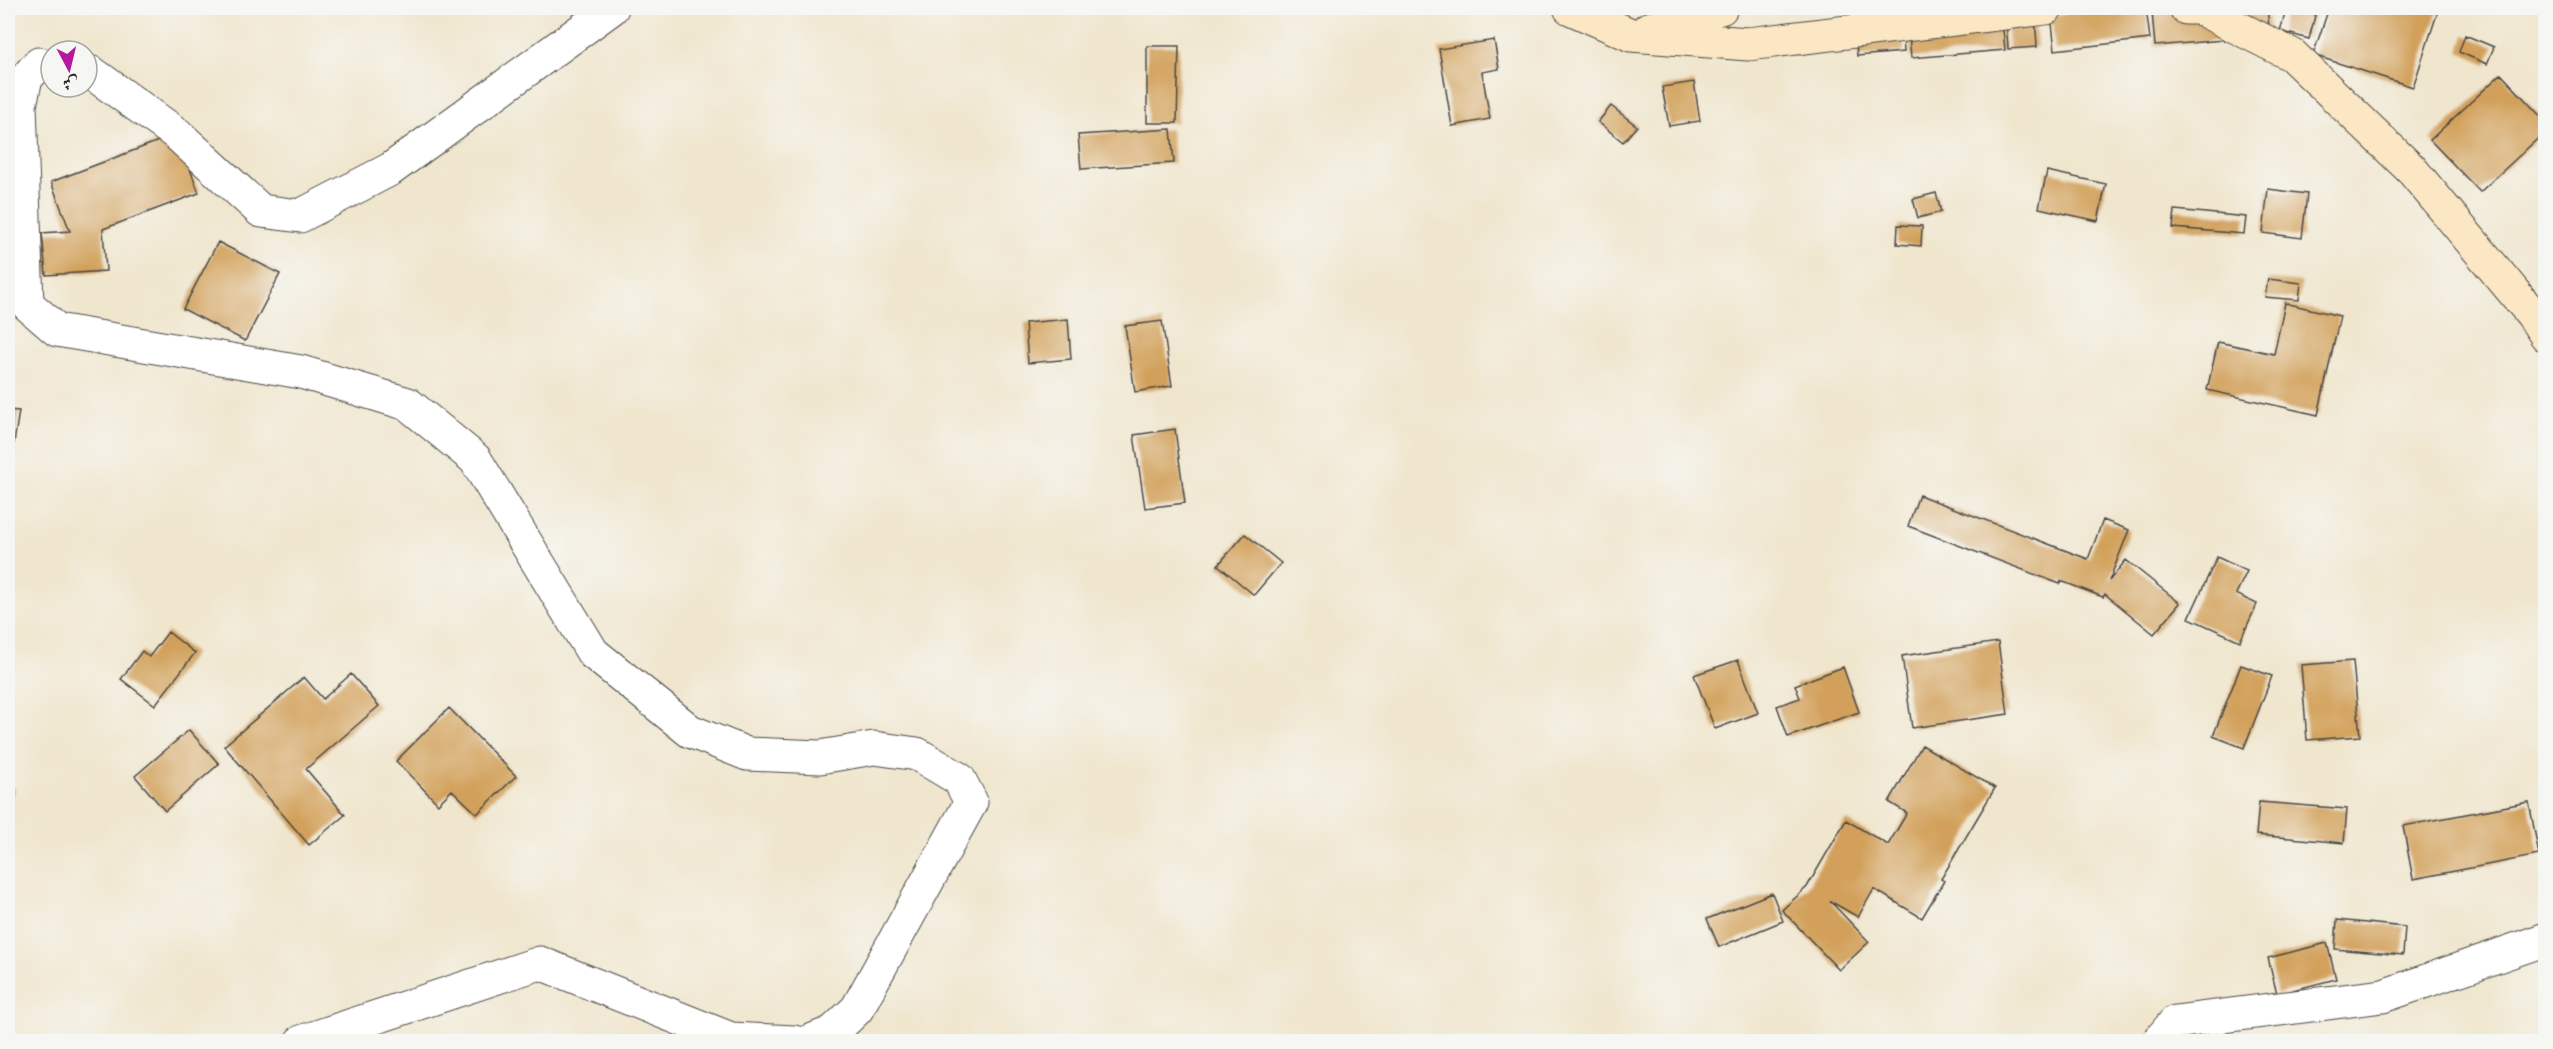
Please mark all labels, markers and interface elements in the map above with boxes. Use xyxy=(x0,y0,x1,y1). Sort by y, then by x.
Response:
north arrow xyxy=(39,39,99,99)
text: ش xyxy=(62,73,79,91)

